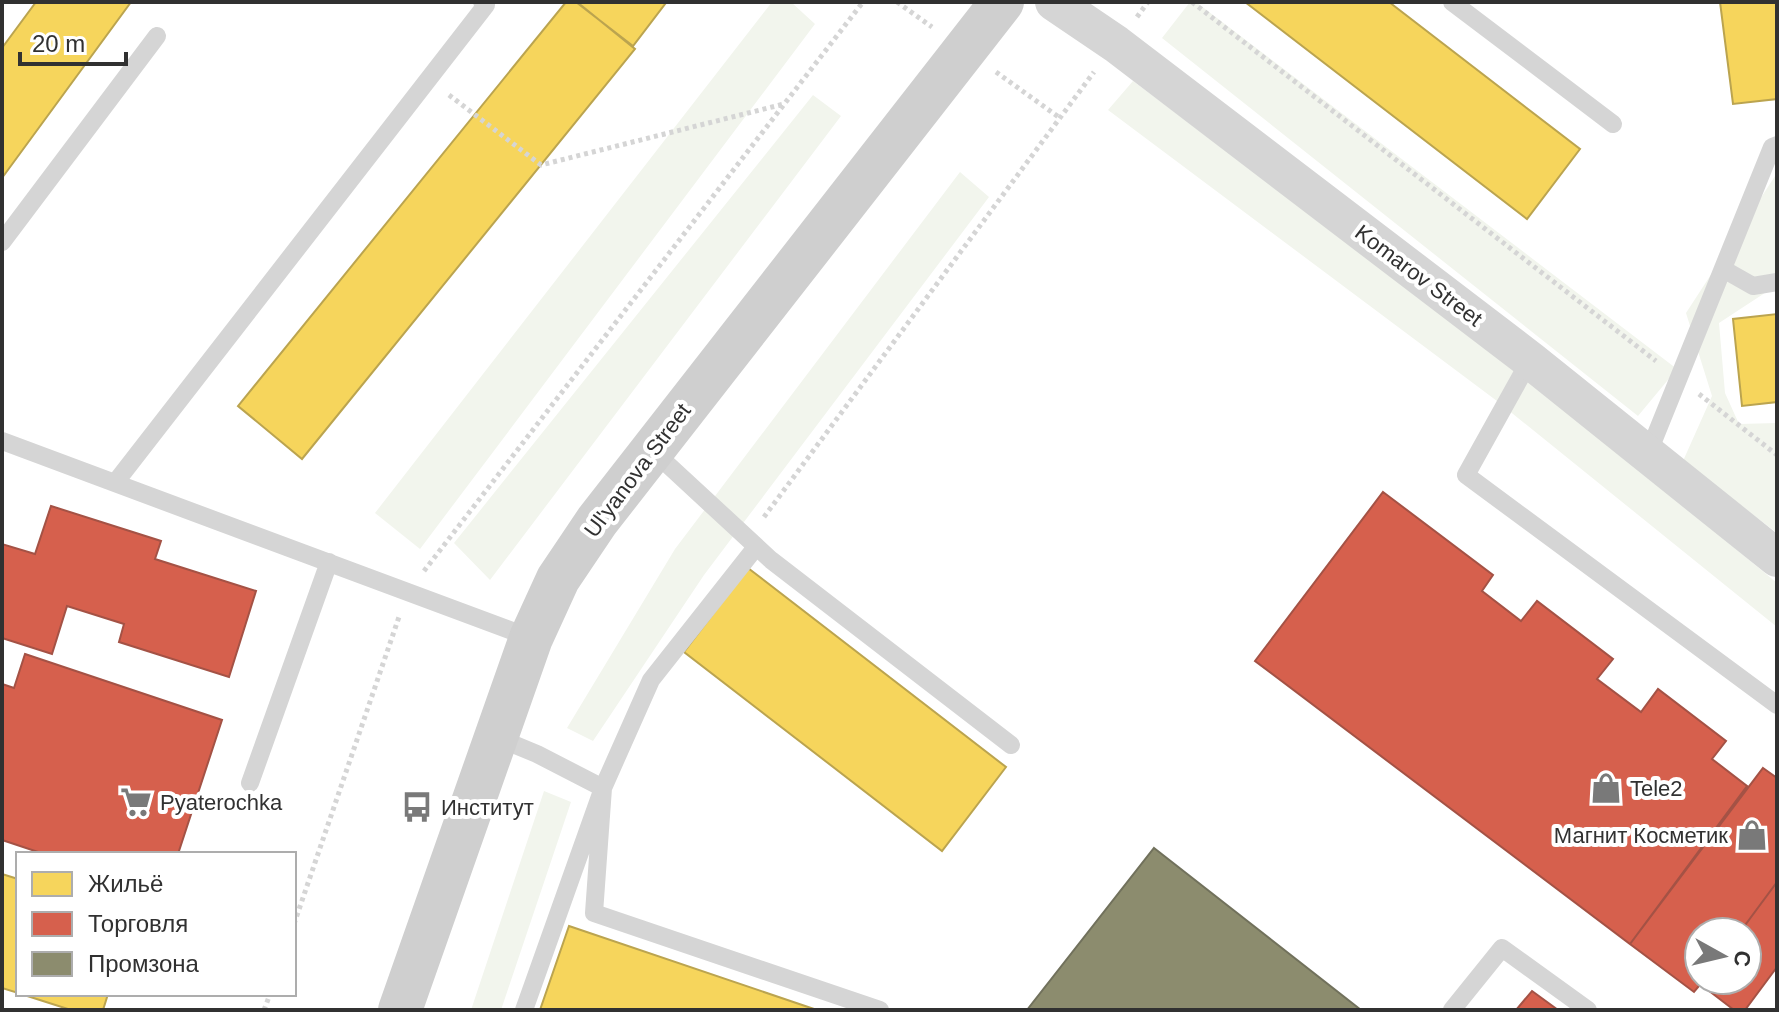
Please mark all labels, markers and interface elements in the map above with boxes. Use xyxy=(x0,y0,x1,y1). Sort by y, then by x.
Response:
scale bar xyxy=(20,16,126,66)
text: 20 m xyxy=(32,30,85,57)
street label: Komarov Street xyxy=(1350,219,1487,331)
street label: Ul'yanova Street xyxy=(579,399,696,542)
shop icon: Tele2 xyxy=(1589,771,1623,805)
place label: Tele2 xyxy=(1630,776,1683,801)
supermarket icon: Pyaterochka xyxy=(119,785,153,819)
place label: Pyaterochka xyxy=(160,790,283,815)
bus stop icon: Институт xyxy=(400,790,434,824)
place label: Институт xyxy=(441,795,534,820)
shop icon: Магнит Косметик xyxy=(1735,818,1769,852)
place label: Магнит Косметик xyxy=(1554,823,1728,848)
legend xyxy=(16,852,296,996)
text: Жильё xyxy=(88,870,163,897)
text: Торговля xyxy=(88,910,188,937)
north arrow xyxy=(1683,916,1763,996)
text: С xyxy=(1729,949,1756,968)
text: Промзона xyxy=(88,950,200,977)

